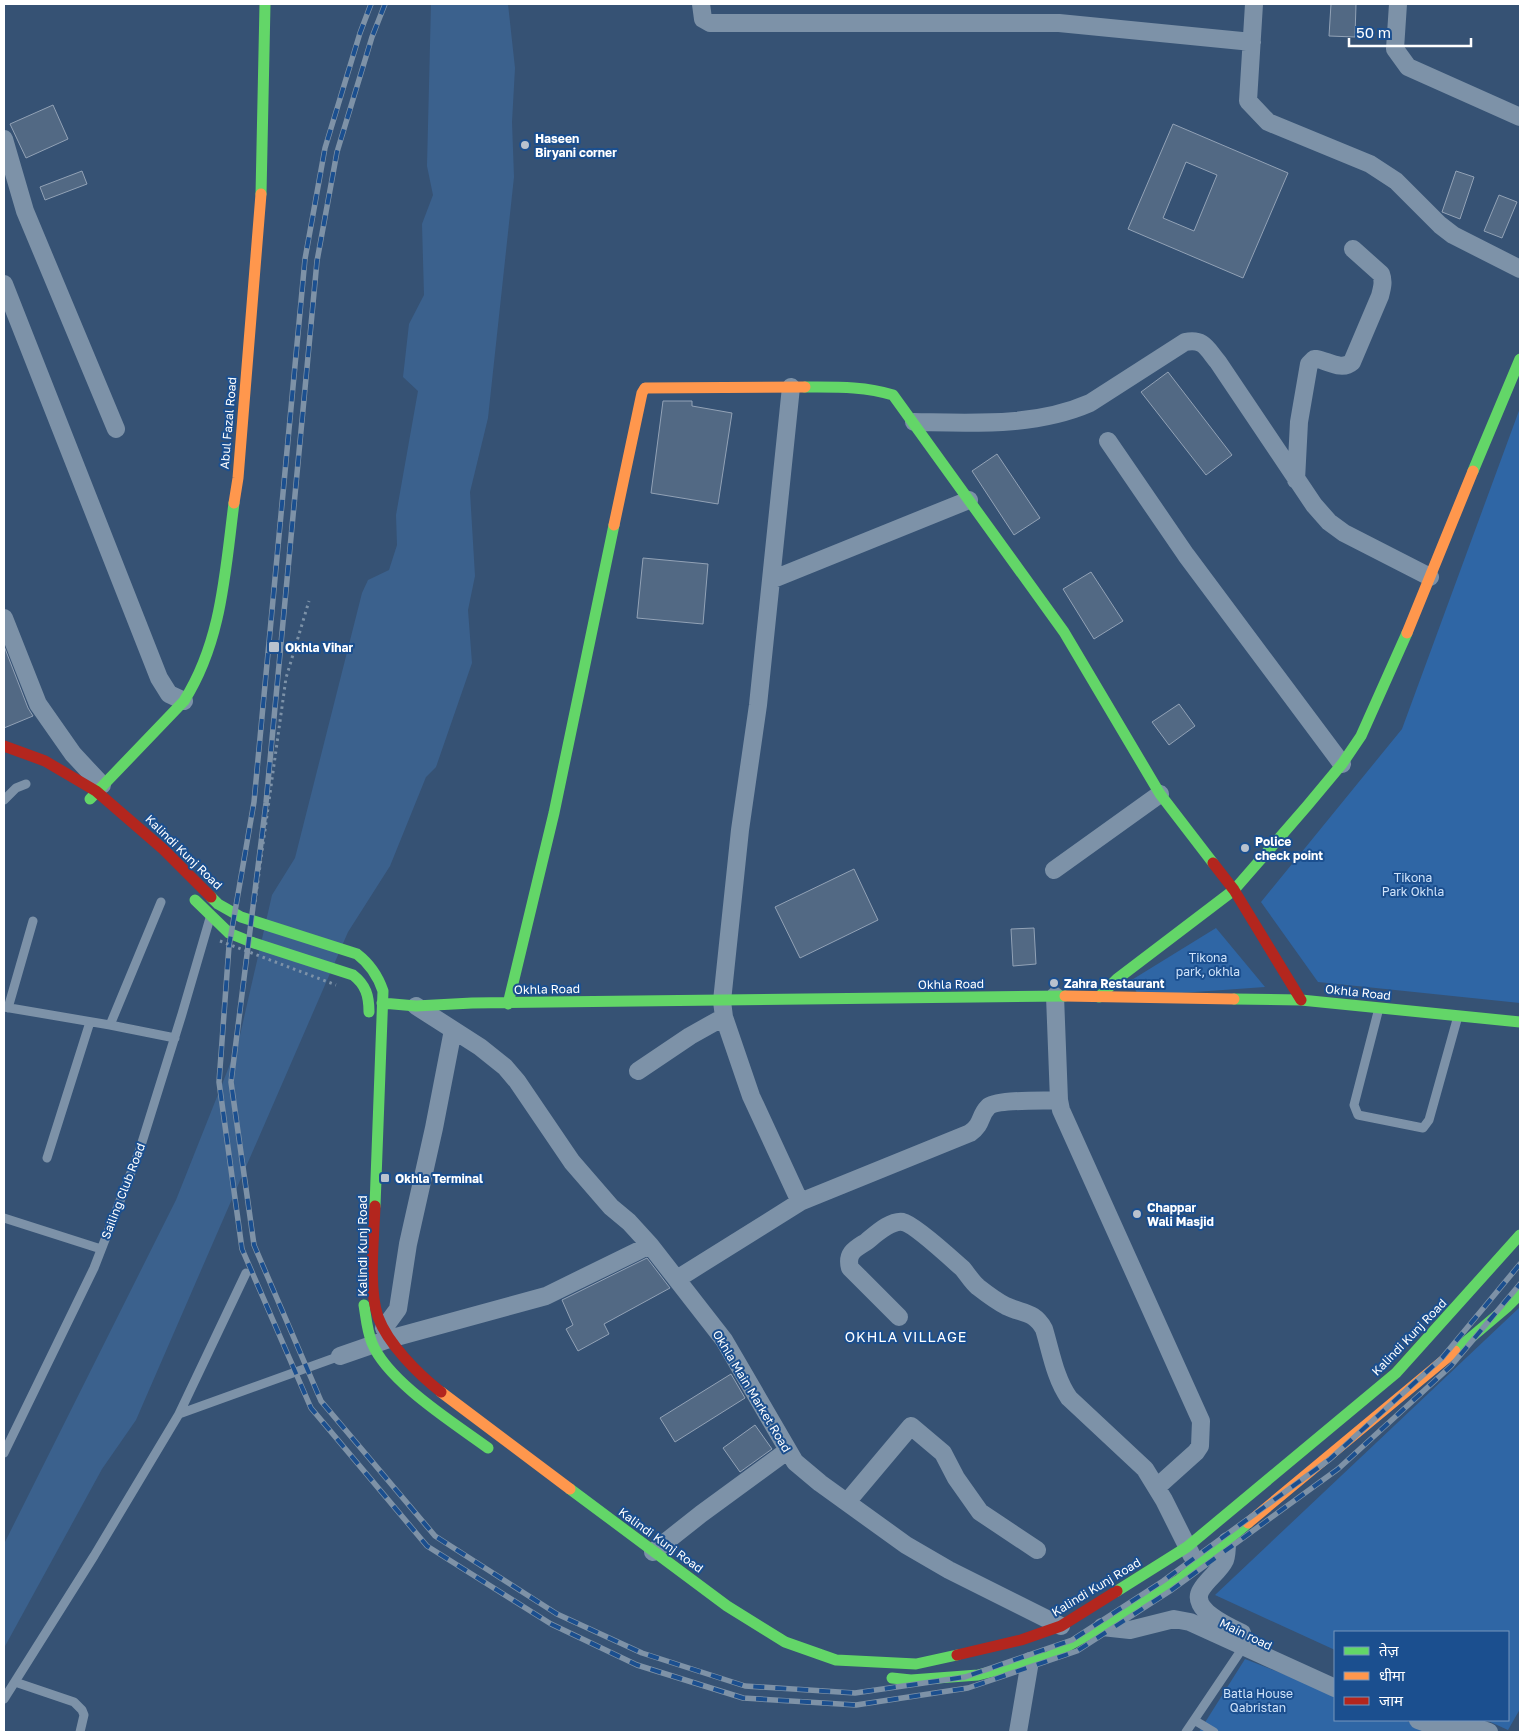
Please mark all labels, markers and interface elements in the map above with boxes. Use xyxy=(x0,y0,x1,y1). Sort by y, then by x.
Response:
scale bar xyxy=(1349,15,1472,47)
text: 50 m xyxy=(1356,23,1391,41)
place label: Haseen Biryani corner xyxy=(535,131,617,160)
marker: Haseen Biryani corner xyxy=(519,139,531,151)
street label: Abul Fazal Road xyxy=(217,376,239,470)
marker: Okhla Vihar xyxy=(267,640,281,654)
place label: Okhla Vihar xyxy=(285,640,353,655)
street label: Kalindi Kunj Road xyxy=(142,811,226,893)
place label: Police check point xyxy=(1255,834,1323,863)
marker: Police check point xyxy=(1239,842,1251,854)
park label: Tikona Park Okhla xyxy=(1382,870,1444,899)
park label: Tikona park, okhla xyxy=(1176,950,1240,979)
street label: Okhla Road xyxy=(918,976,984,992)
place label: Zahra Restaurant xyxy=(1064,976,1165,991)
marker: Zahra Restaurant xyxy=(1048,977,1060,989)
street label: Okhla Road xyxy=(514,981,580,997)
street label: Okhla Road xyxy=(1324,981,1392,1003)
street label: Sailing Club Road xyxy=(98,1141,148,1241)
place label: Okhla Terminal xyxy=(395,1171,483,1186)
marker: Okhla Terminal xyxy=(379,1172,391,1184)
street label: Kalindi Kunj Road xyxy=(355,1195,370,1297)
place label: Chappar Wali Masjid xyxy=(1147,1200,1214,1229)
marker: Chappar Wali Masjid xyxy=(1131,1208,1143,1220)
street label: Kalindi Kunj Road xyxy=(1368,1295,1450,1379)
street label: Okhla Main Market Road xyxy=(710,1327,794,1455)
district label: OKHLA VILLAGE xyxy=(845,1328,967,1345)
street label: Kalindi Kunj Road xyxy=(616,1504,706,1576)
street label: Kalindi Kunj Road xyxy=(1049,1554,1143,1620)
street label: Main road xyxy=(1217,1615,1275,1653)
legend xyxy=(1334,1631,1509,1721)
text: तेज़ xyxy=(1379,1641,1400,1659)
text: धीमा xyxy=(1379,1666,1406,1684)
park label: Batla House Qabristan xyxy=(1223,1686,1293,1715)
text: जाम xyxy=(1379,1691,1404,1709)

